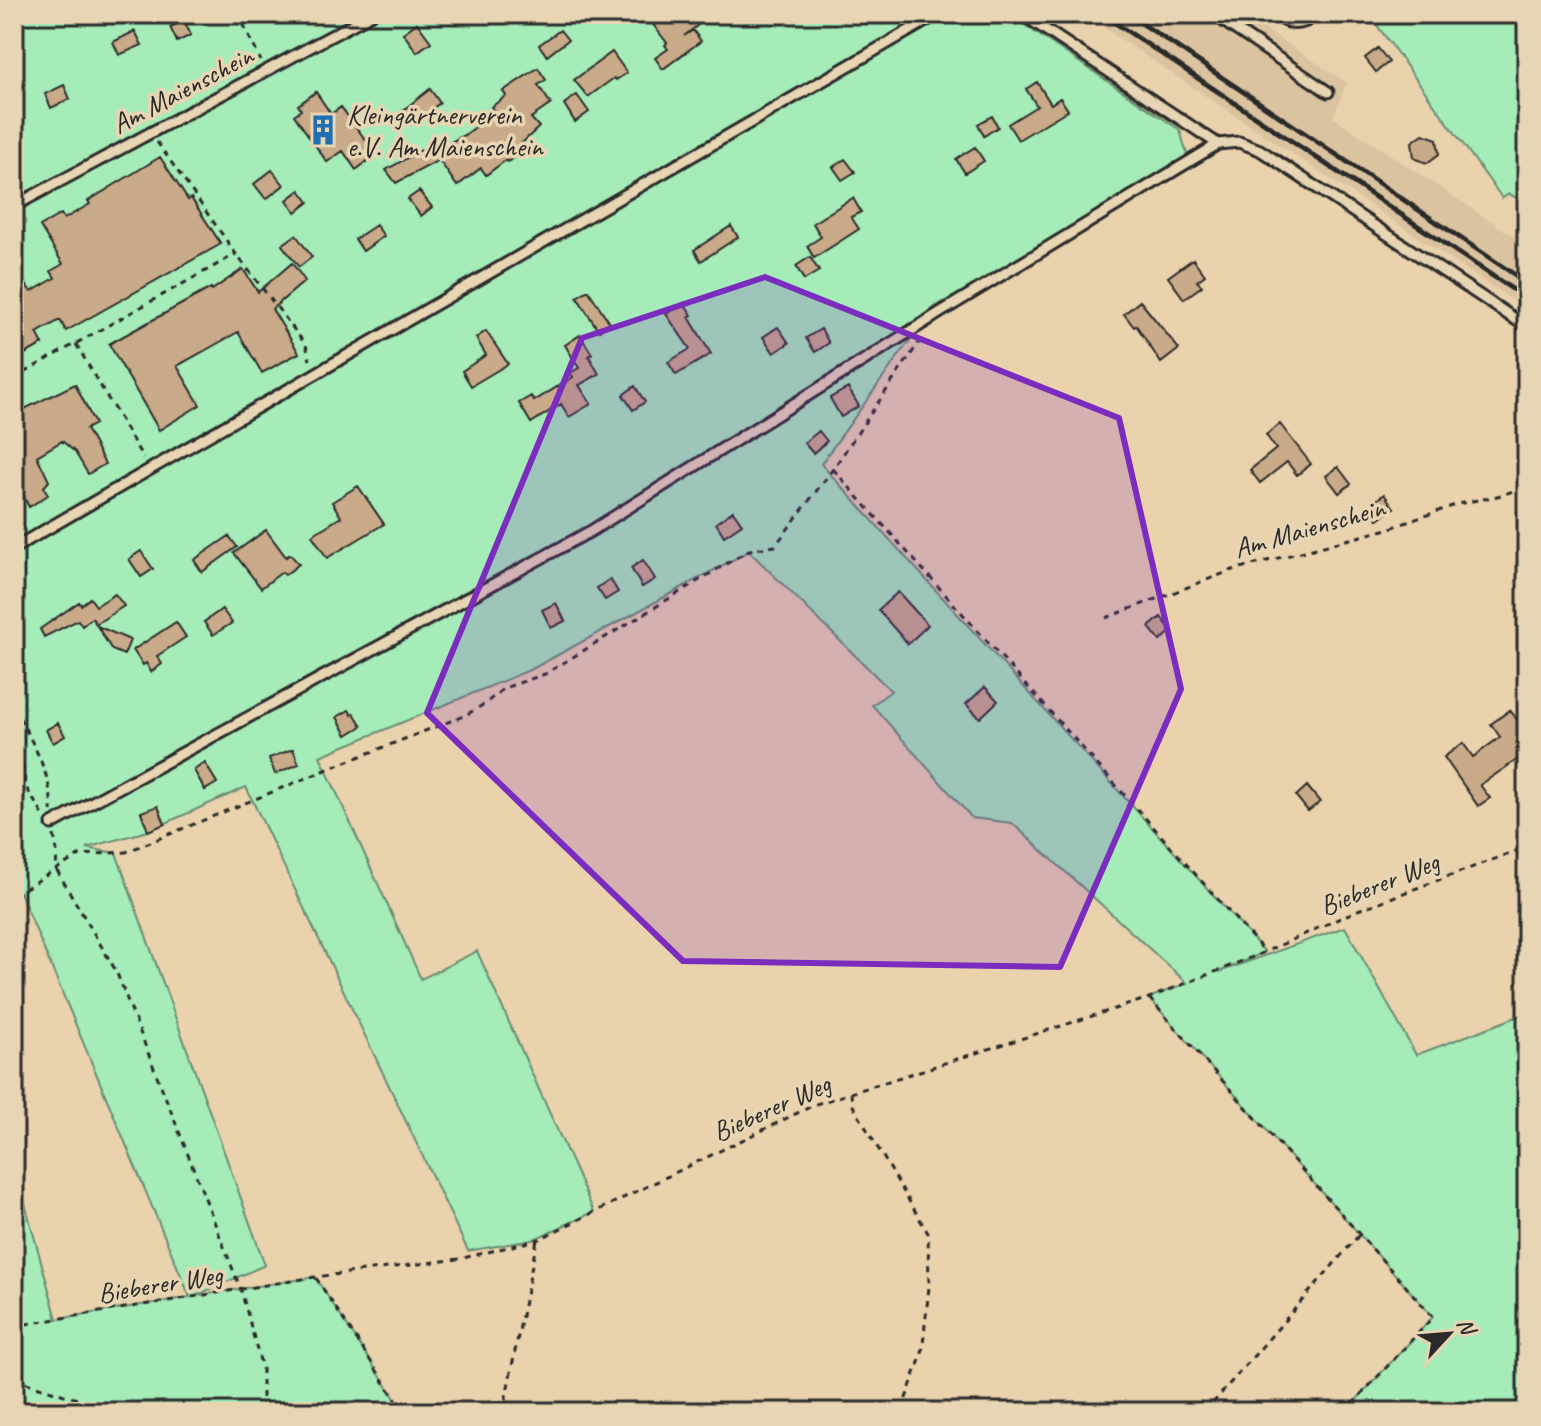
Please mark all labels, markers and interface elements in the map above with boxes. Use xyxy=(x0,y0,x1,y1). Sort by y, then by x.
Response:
street label: Am Maienschein xyxy=(106,37,260,141)
place label: Kleingärtnerverein e.V. Am Maienschein xyxy=(347,97,544,164)
building icon: Kleingärtnerverein e.V. Am Maienschein xyxy=(306,113,340,147)
street label: Am Maienschein xyxy=(1230,489,1390,566)
street label: Bieberer Weg xyxy=(1314,843,1445,923)
street label: Bieberer Weg xyxy=(707,1065,837,1149)
street label: Bieberer Weg xyxy=(95,1256,226,1311)
north arrow xyxy=(1409,1294,1489,1374)
text: N xyxy=(1451,1313,1483,1341)

